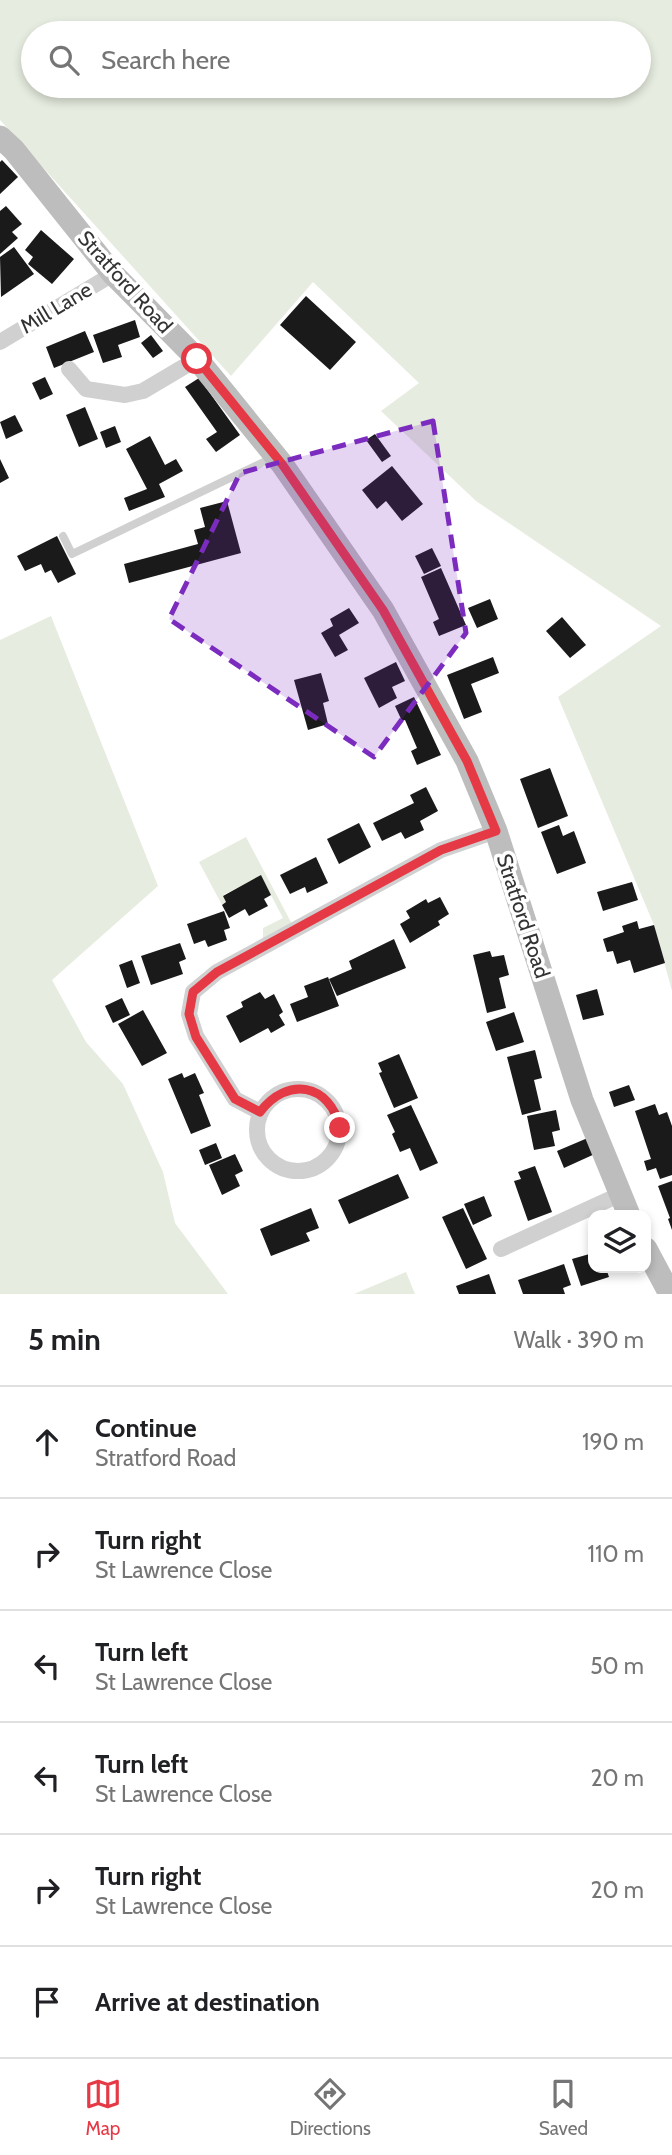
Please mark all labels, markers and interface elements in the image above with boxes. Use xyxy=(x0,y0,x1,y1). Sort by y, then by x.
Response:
search box xyxy=(21,21,651,98)
icon: search xyxy=(45,41,83,79)
text: Search here xyxy=(101,44,230,76)
street label: Stratford Road xyxy=(73,225,178,338)
street label: Mill Lane xyxy=(15,276,96,339)
route start xyxy=(181,343,212,374)
street label: Stratford Road xyxy=(492,851,555,981)
route end xyxy=(324,1112,355,1143)
map controls xyxy=(588,1210,651,1273)
button: layers xyxy=(588,1210,651,1273)
text: 5 min xyxy=(28,1321,101,1358)
text: Walk · 390 m xyxy=(514,1326,644,1354)
text: Continue xyxy=(95,1412,197,1444)
icon: ahead xyxy=(28,1423,66,1461)
text: 190 m xyxy=(582,1428,644,1456)
text: Stratford Road xyxy=(95,1444,236,1472)
text: Turn right xyxy=(95,1524,201,1556)
icon: right xyxy=(28,1535,66,1573)
text: 110 m xyxy=(588,1540,644,1568)
text: St Lawrence Close xyxy=(95,1556,272,1584)
text: Turn left xyxy=(95,1636,188,1668)
icon: left xyxy=(28,1647,66,1685)
text: 50 m xyxy=(590,1652,644,1680)
text: St Lawrence Close xyxy=(95,1668,272,1696)
text: Turn left xyxy=(95,1748,188,1780)
icon: left xyxy=(28,1759,66,1797)
text: 20 m xyxy=(591,1764,644,1792)
text: St Lawrence Close xyxy=(95,1780,272,1808)
text: Turn right xyxy=(95,1860,201,1892)
icon: right xyxy=(28,1871,66,1909)
text: 20 m xyxy=(591,1876,644,1904)
text: St Lawrence Close xyxy=(95,1892,272,1920)
icon: arrive xyxy=(28,1983,66,2021)
text: Arrive at destination xyxy=(95,1986,320,2018)
tab: Map xyxy=(84,2075,122,2140)
tab: Directions xyxy=(290,2075,371,2140)
tab: Saved xyxy=(539,2075,588,2140)

